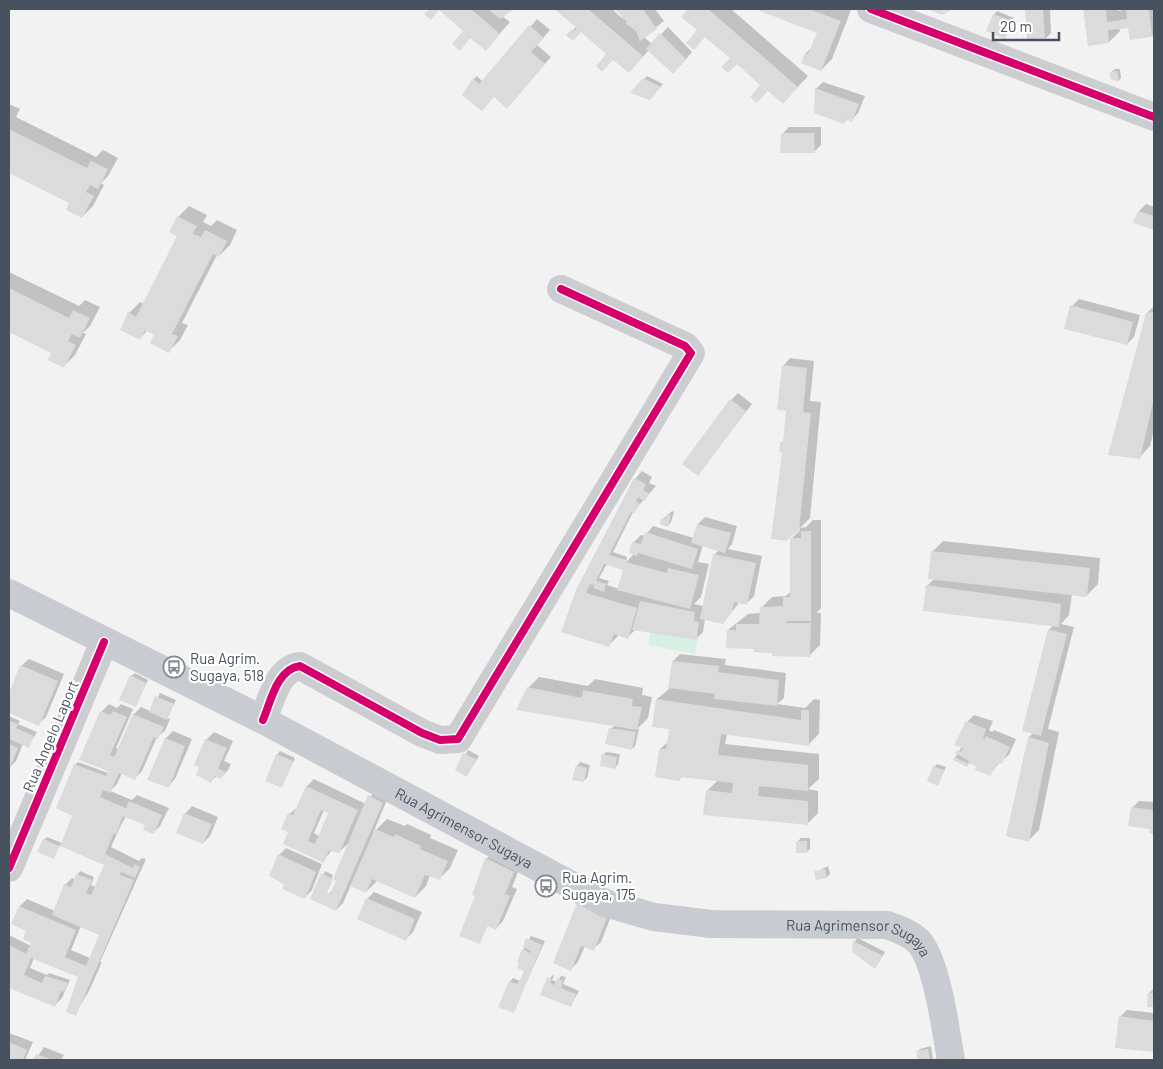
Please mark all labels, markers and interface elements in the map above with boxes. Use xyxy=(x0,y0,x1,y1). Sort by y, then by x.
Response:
scale bar xyxy=(993,10,1059,42)
text: 20 m xyxy=(1000,17,1032,35)
place label: Rua Agrim. Sugaya, 518 xyxy=(190,649,264,684)
bus stop icon: Rua Agrim. Sugaya, 518 xyxy=(162,655,186,679)
street label: Rua Angelo Laport xyxy=(18,678,82,794)
street label: Rua Agrimensor Sugaya xyxy=(392,784,536,872)
place label: Rua Agrim. Sugaya, 175 xyxy=(562,868,636,903)
bus stop icon: Rua Agrim. Sugaya, 175 xyxy=(534,874,558,898)
street label: Rua Agrimensor Sugaya xyxy=(786,915,935,959)

